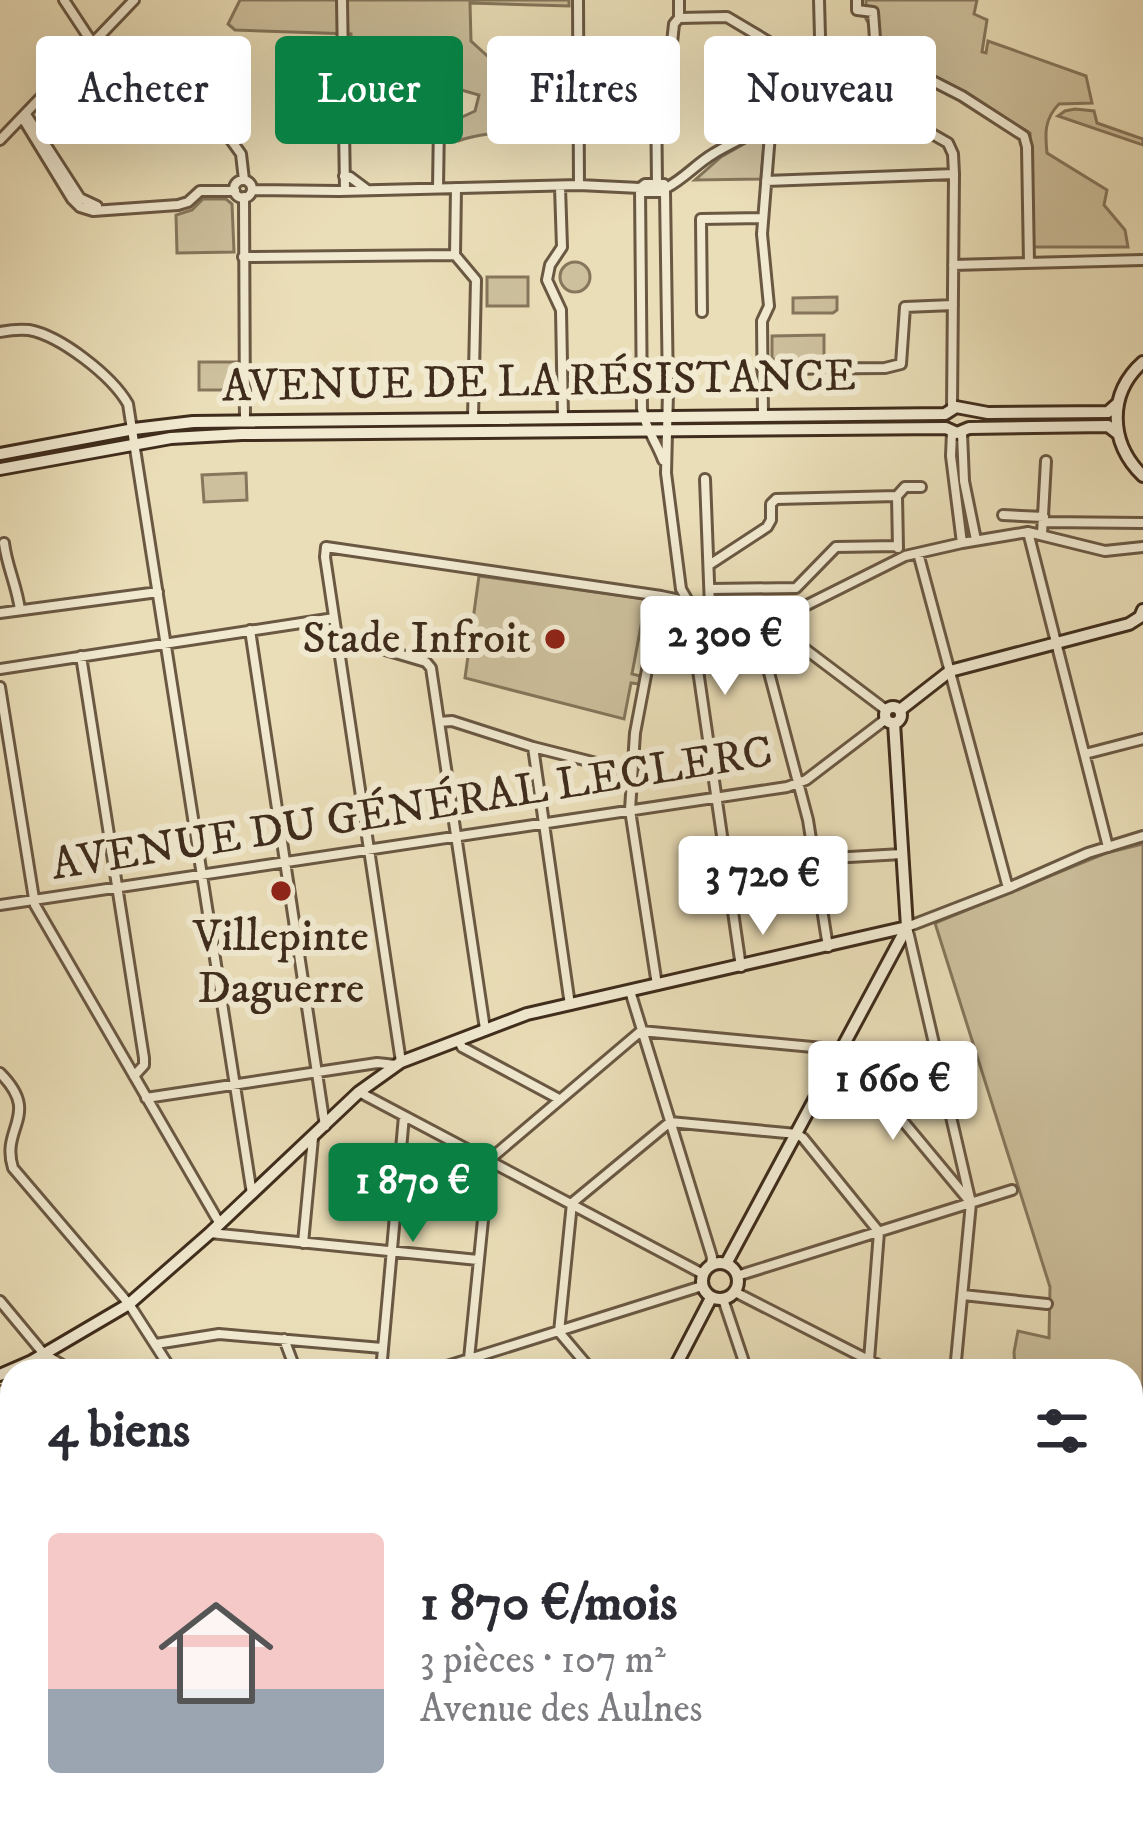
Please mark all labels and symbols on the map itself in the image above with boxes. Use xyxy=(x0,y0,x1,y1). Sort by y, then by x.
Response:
street label: AVENUE DE LA RÉSISTANCE xyxy=(221,348,857,416)
pin: 2 300 € xyxy=(614,596,836,698)
place label: Stade Infroit xyxy=(302,611,531,667)
marker: Stade Infroit xyxy=(542,626,568,652)
street label: AVENUE DU GÉNÉRAL LECLERC xyxy=(47,724,777,894)
pin: 3 720 € xyxy=(652,836,874,938)
marker: Villepinte Daguerre xyxy=(268,878,294,904)
place label: Villepinte Daguerre xyxy=(192,909,369,1017)
pin: 1 660 € xyxy=(782,1041,1004,1143)
pin: 1 870 € xyxy=(302,1143,524,1245)

